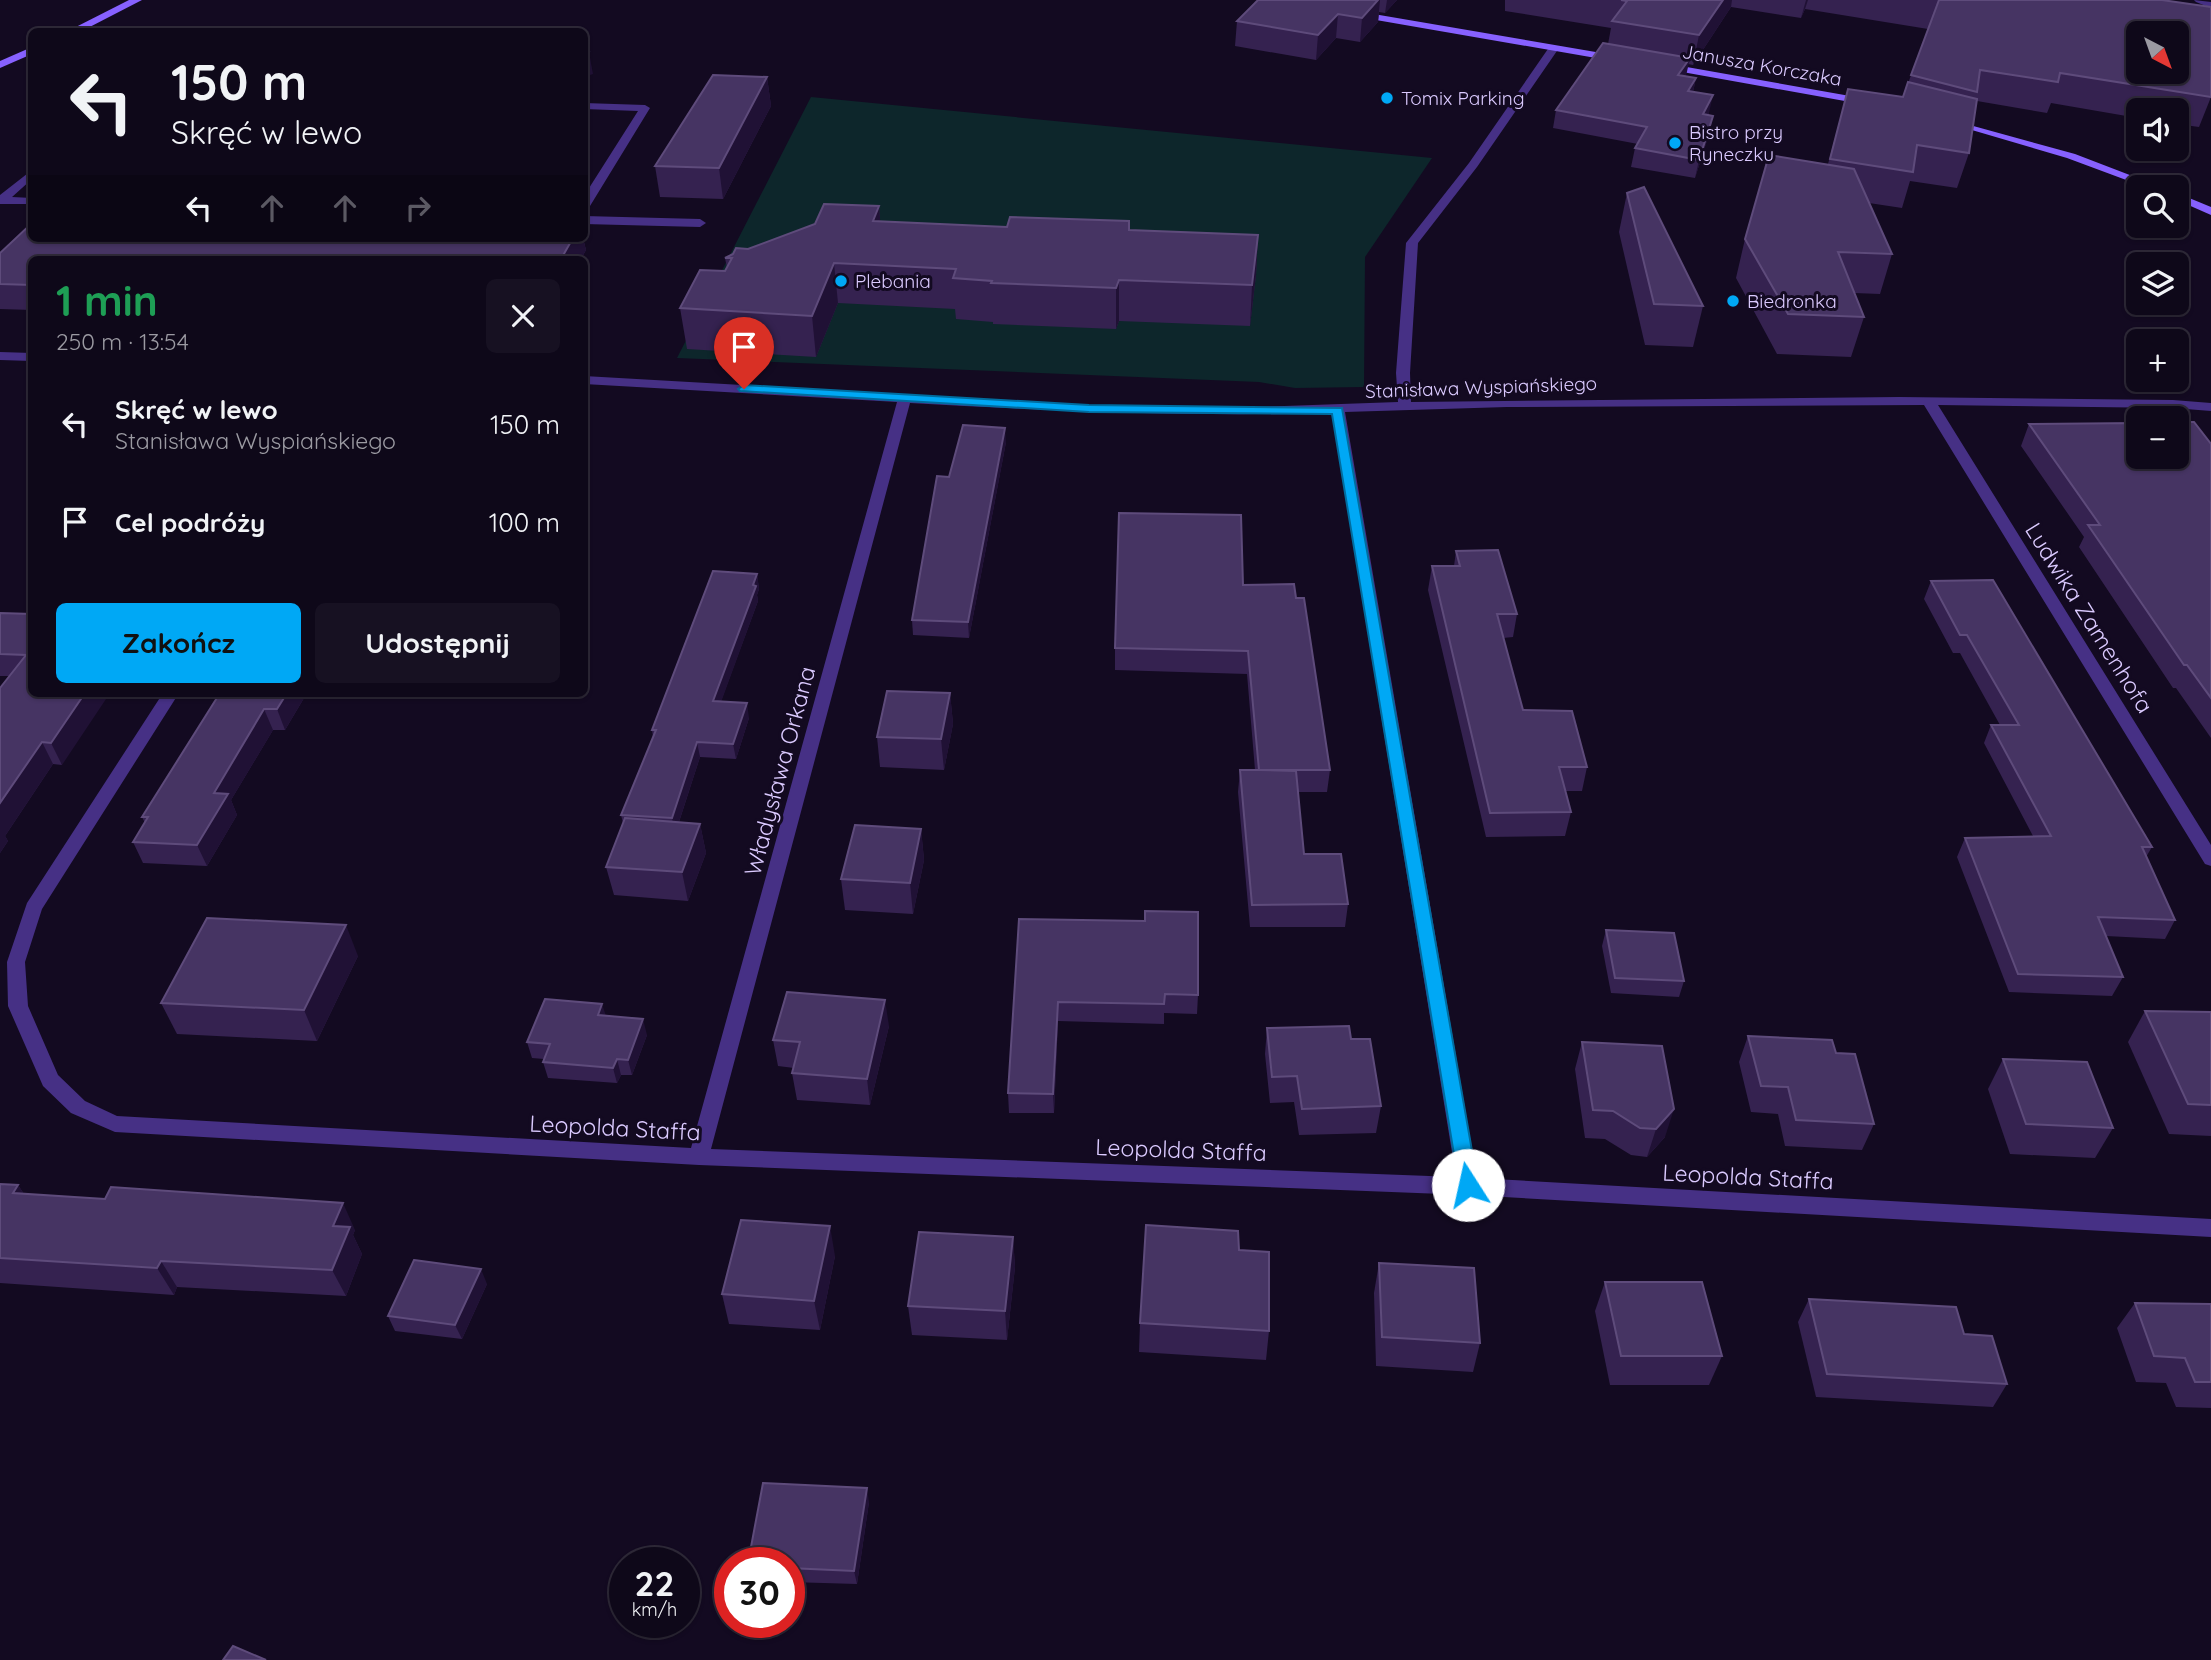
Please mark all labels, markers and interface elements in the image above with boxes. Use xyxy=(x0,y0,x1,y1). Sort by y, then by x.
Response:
north arrow xyxy=(2126,21,2189,84)
map controls xyxy=(2126,21,2189,469)
street label: Janusza Korczaka xyxy=(1680,39,1844,91)
text: 150 m xyxy=(171,51,307,112)
icon: left xyxy=(56,56,147,147)
place label: Tomix Parking xyxy=(1401,86,1525,110)
marker: Tomix Parking xyxy=(1379,90,1395,106)
button: sound xyxy=(2126,98,2189,161)
text: Skręć w lewo xyxy=(171,112,362,152)
place label: Bistro przy Ryneczku xyxy=(1689,120,1783,166)
marker: Bistro przy Ryneczku xyxy=(1667,135,1683,151)
button: search xyxy=(2126,175,2189,238)
icon: left xyxy=(180,189,218,227)
icon: ahead xyxy=(253,189,291,227)
icon: ahead xyxy=(326,189,364,227)
icon: right xyxy=(399,189,437,227)
button: layers xyxy=(2126,252,2189,315)
place label: Plebania xyxy=(855,269,931,293)
marker: Plebania xyxy=(833,273,849,289)
text: 1 min xyxy=(56,274,158,327)
button: close xyxy=(486,279,560,353)
place label: Biedronka xyxy=(1747,289,1837,313)
marker: Biedronka xyxy=(1725,293,1741,309)
pin xyxy=(714,317,774,389)
text: 250 m · 13:54 xyxy=(56,327,189,356)
icon: arrive xyxy=(725,328,763,366)
button: + xyxy=(2126,329,2189,392)
street label: Stanisława Wyspiańskiego xyxy=(1365,371,1597,403)
text: Skręć w lewo xyxy=(115,393,278,426)
icon: left xyxy=(56,405,94,443)
button: − xyxy=(2126,406,2189,469)
text: 150 m xyxy=(490,408,560,441)
text: Stanisława Wyspiańskiego xyxy=(115,426,396,455)
icon: arrive xyxy=(56,503,94,541)
text: Cel podróży xyxy=(115,506,265,539)
text: 100 m xyxy=(489,506,560,539)
street label: Ludwika Zamenhofa xyxy=(2019,517,2160,718)
button: Zakończ xyxy=(56,603,301,683)
button: Udostępnij xyxy=(315,603,560,683)
street label: Władysława Orkana xyxy=(738,663,821,879)
street label: Leopolda Staffa xyxy=(529,1109,701,1146)
street label: Leopolda Staffa xyxy=(1095,1132,1267,1167)
position arrow xyxy=(1431,1148,1505,1222)
street label: Leopolda Staffa xyxy=(1662,1158,1834,1195)
speed limit sign: 30 xyxy=(714,1547,805,1638)
text: 22 xyxy=(635,1561,674,1605)
text: km/h xyxy=(632,1598,677,1621)

